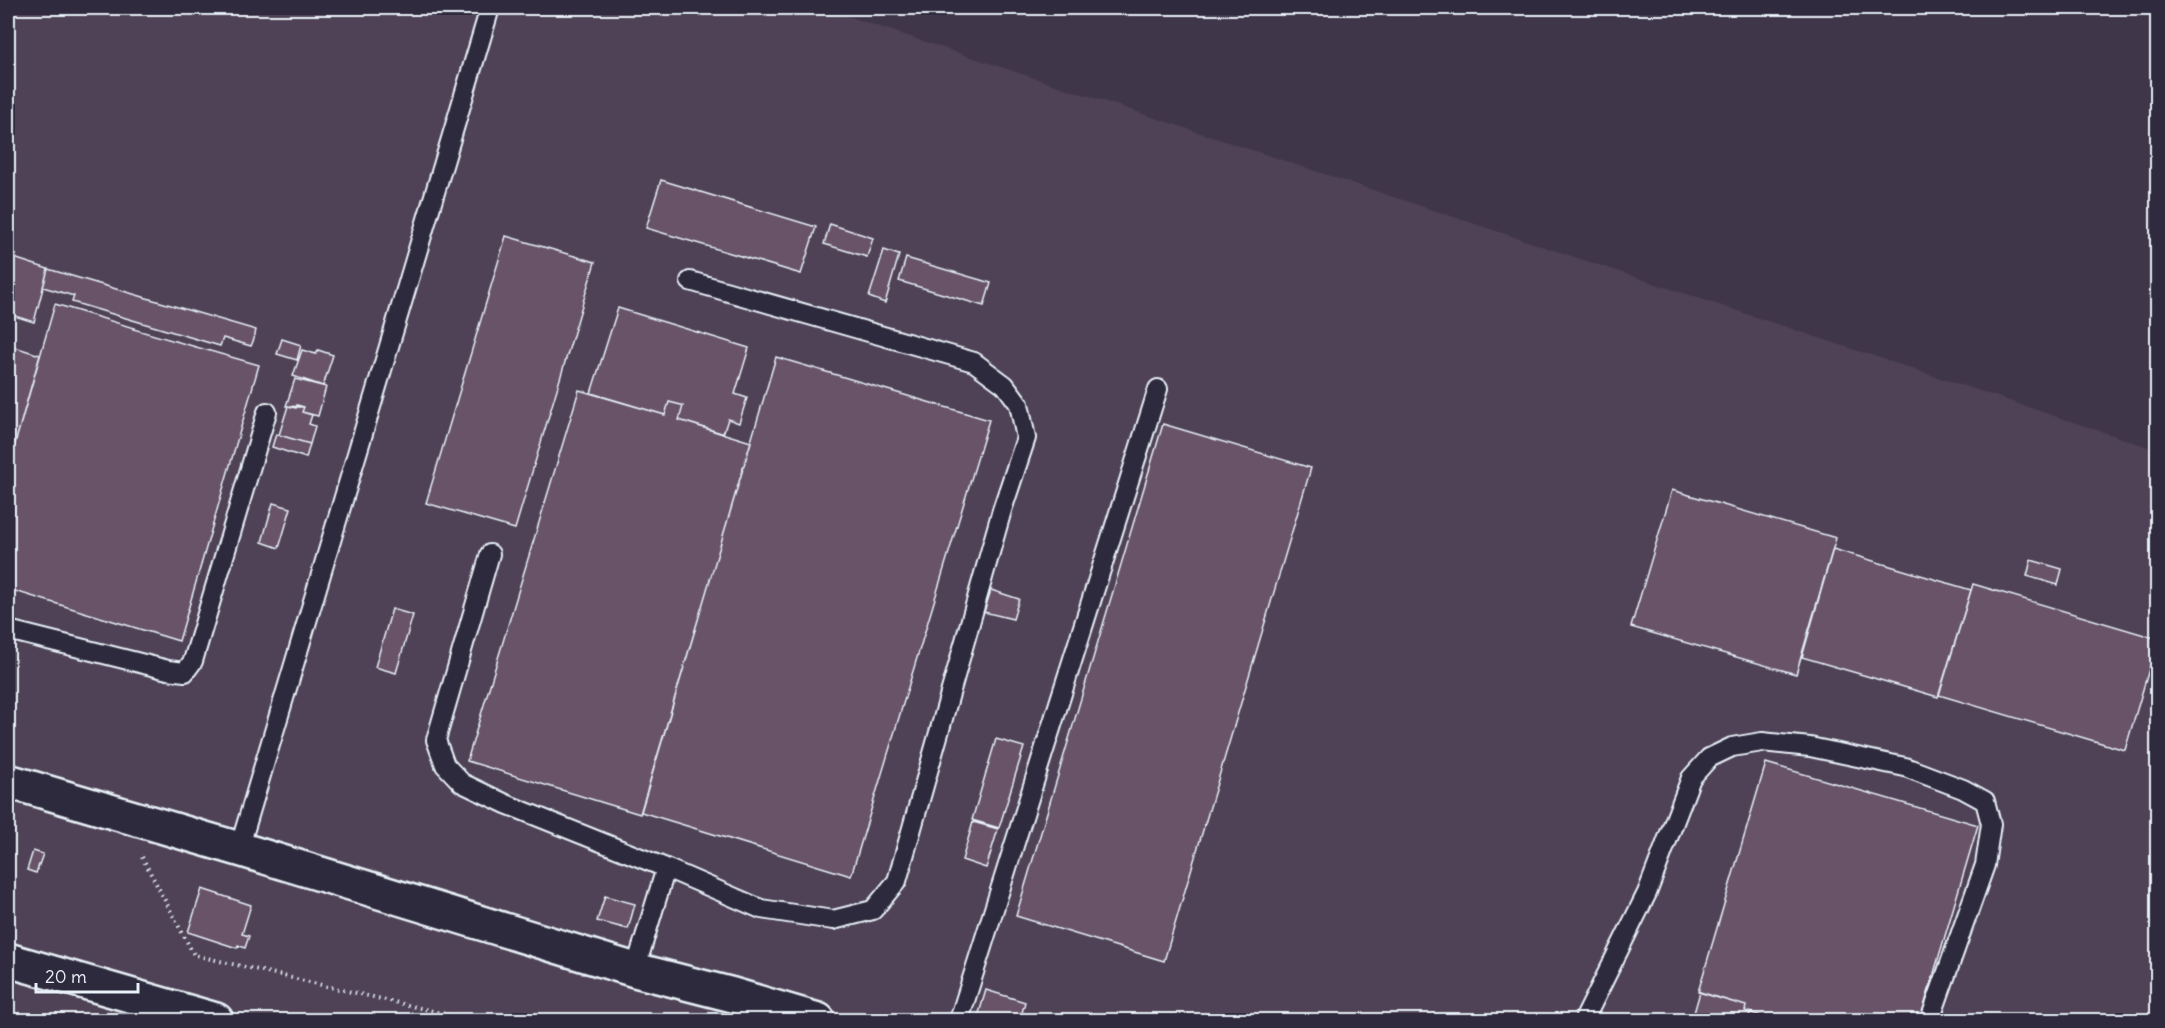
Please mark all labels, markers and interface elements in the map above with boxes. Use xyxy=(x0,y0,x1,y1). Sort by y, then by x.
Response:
scale bar xyxy=(36,956,138,994)
text: 20 m xyxy=(45,965,87,988)

